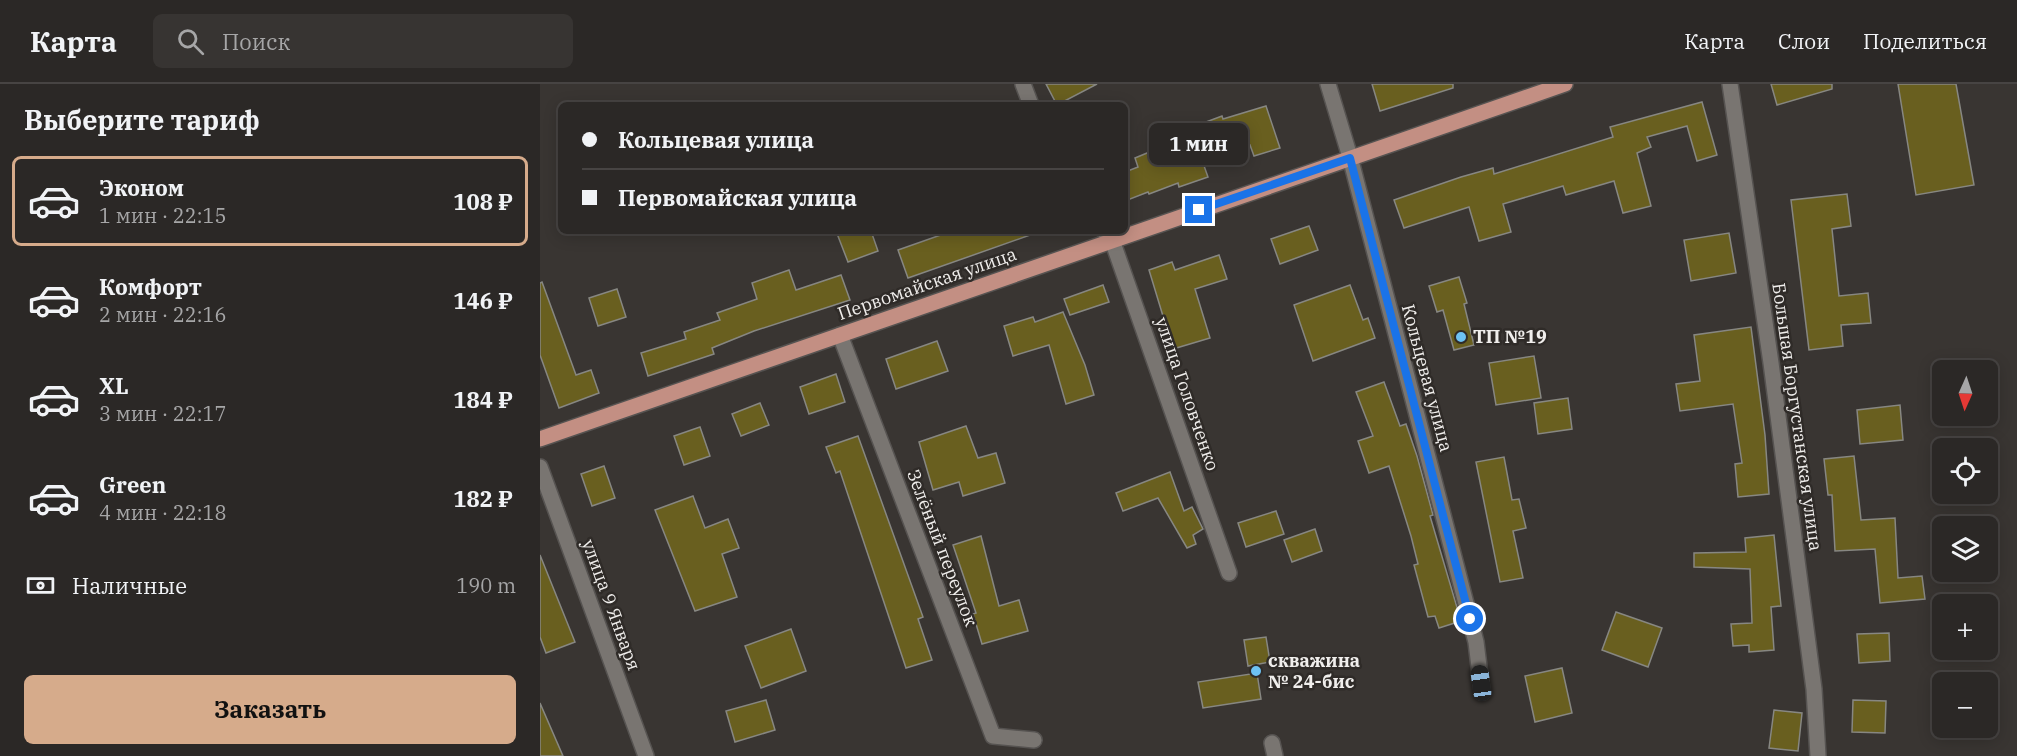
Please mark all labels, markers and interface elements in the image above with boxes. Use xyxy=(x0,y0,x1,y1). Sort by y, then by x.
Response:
search box xyxy=(153,14,573,68)
text: Карта xyxy=(30,23,117,60)
icon: search xyxy=(174,25,207,58)
text: Поиск xyxy=(222,27,290,56)
text: Карта xyxy=(1684,27,1745,55)
text: Слои xyxy=(1778,27,1830,55)
text: Поделиться xyxy=(1863,27,1987,55)
text: Выберите тариф xyxy=(24,102,260,137)
callout: 1 мин xyxy=(1150,123,1248,165)
text: Кольцевая улица xyxy=(618,125,814,154)
text: 1 мин xyxy=(1169,130,1228,157)
text: Эконом xyxy=(99,173,184,202)
icon: car xyxy=(27,174,81,228)
text: Первомайская улица xyxy=(618,183,857,212)
text: 108 ₽ xyxy=(453,187,513,216)
route end xyxy=(1185,196,1212,223)
text: 1 мин · 22:15 xyxy=(99,202,227,229)
street label: Первомайская улица xyxy=(834,242,1020,325)
text: Комфорт xyxy=(99,272,202,301)
icon: car xyxy=(27,273,81,327)
street label: Большая Боргустанская улица xyxy=(1767,281,1828,553)
text: 146 ₽ xyxy=(453,286,513,315)
text: 2 мин · 22:16 xyxy=(99,301,227,328)
street label: Кольцевая улица xyxy=(1397,302,1458,454)
street label: улица Головченко xyxy=(1150,314,1225,474)
place label: ТП №19 xyxy=(1473,325,1547,348)
marker: ТП №19 xyxy=(1454,330,1468,344)
north arrow xyxy=(1932,360,1998,426)
map controls xyxy=(1932,360,1998,738)
text: XL xyxy=(99,371,129,400)
icon: car xyxy=(27,372,81,426)
text: 184 ₽ xyxy=(453,385,513,414)
text: 3 мин · 22:17 xyxy=(99,400,227,427)
button: locate xyxy=(1932,438,1998,504)
street label: Зелёный переулок xyxy=(902,466,983,630)
text: Green xyxy=(99,470,166,499)
icon: car xyxy=(27,471,81,525)
text: 182 ₽ xyxy=(453,484,513,513)
text: 4 мин · 22:18 xyxy=(99,499,227,526)
button: layers xyxy=(1932,516,1998,582)
street label: улица 9 Января xyxy=(577,536,646,674)
icon: cash xyxy=(24,569,57,602)
text: Наличные xyxy=(72,571,187,600)
text: 190 m xyxy=(456,572,516,599)
button: + xyxy=(1932,594,1998,660)
route start xyxy=(1456,605,1483,632)
place label: скважина № 24-бис xyxy=(1268,649,1360,693)
marker: скважина № 24-бис xyxy=(1249,664,1263,678)
car xyxy=(1470,664,1492,702)
button: − xyxy=(1932,672,1998,738)
button: Заказать xyxy=(24,675,516,744)

